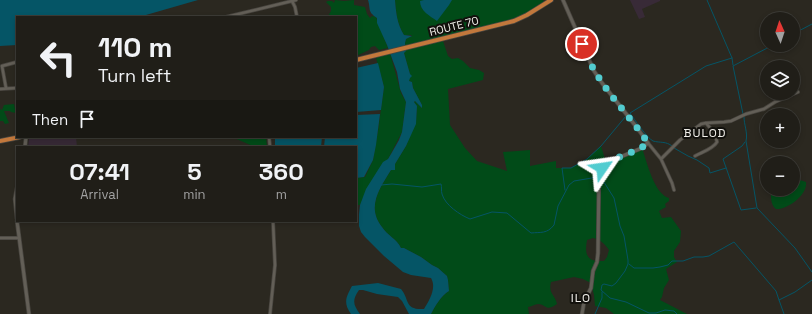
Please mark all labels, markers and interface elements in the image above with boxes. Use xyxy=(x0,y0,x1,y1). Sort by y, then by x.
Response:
north arrow xyxy=(760,12,800,52)
map controls xyxy=(760,12,800,196)
street label: ROUTE 70 xyxy=(428,13,480,39)
pin xyxy=(565,27,599,61)
text: 110 m xyxy=(98,29,172,65)
icon: left xyxy=(32,32,84,84)
icon: arrive xyxy=(571,33,593,55)
button: layers xyxy=(760,60,800,100)
text: Turn left xyxy=(98,64,171,87)
icon: arrive xyxy=(76,108,98,130)
button: + xyxy=(760,108,800,148)
text: Then xyxy=(32,110,68,129)
district label: BULOD xyxy=(684,125,726,141)
position arrow xyxy=(581,147,623,189)
text: 07:41 xyxy=(69,156,130,187)
text: 5 xyxy=(187,156,202,187)
text: 360 xyxy=(259,156,304,187)
button: − xyxy=(760,156,800,196)
text: Arrival xyxy=(80,186,119,203)
text: min xyxy=(183,186,206,203)
text: m xyxy=(276,186,287,203)
district label: ILO xyxy=(571,290,591,306)

